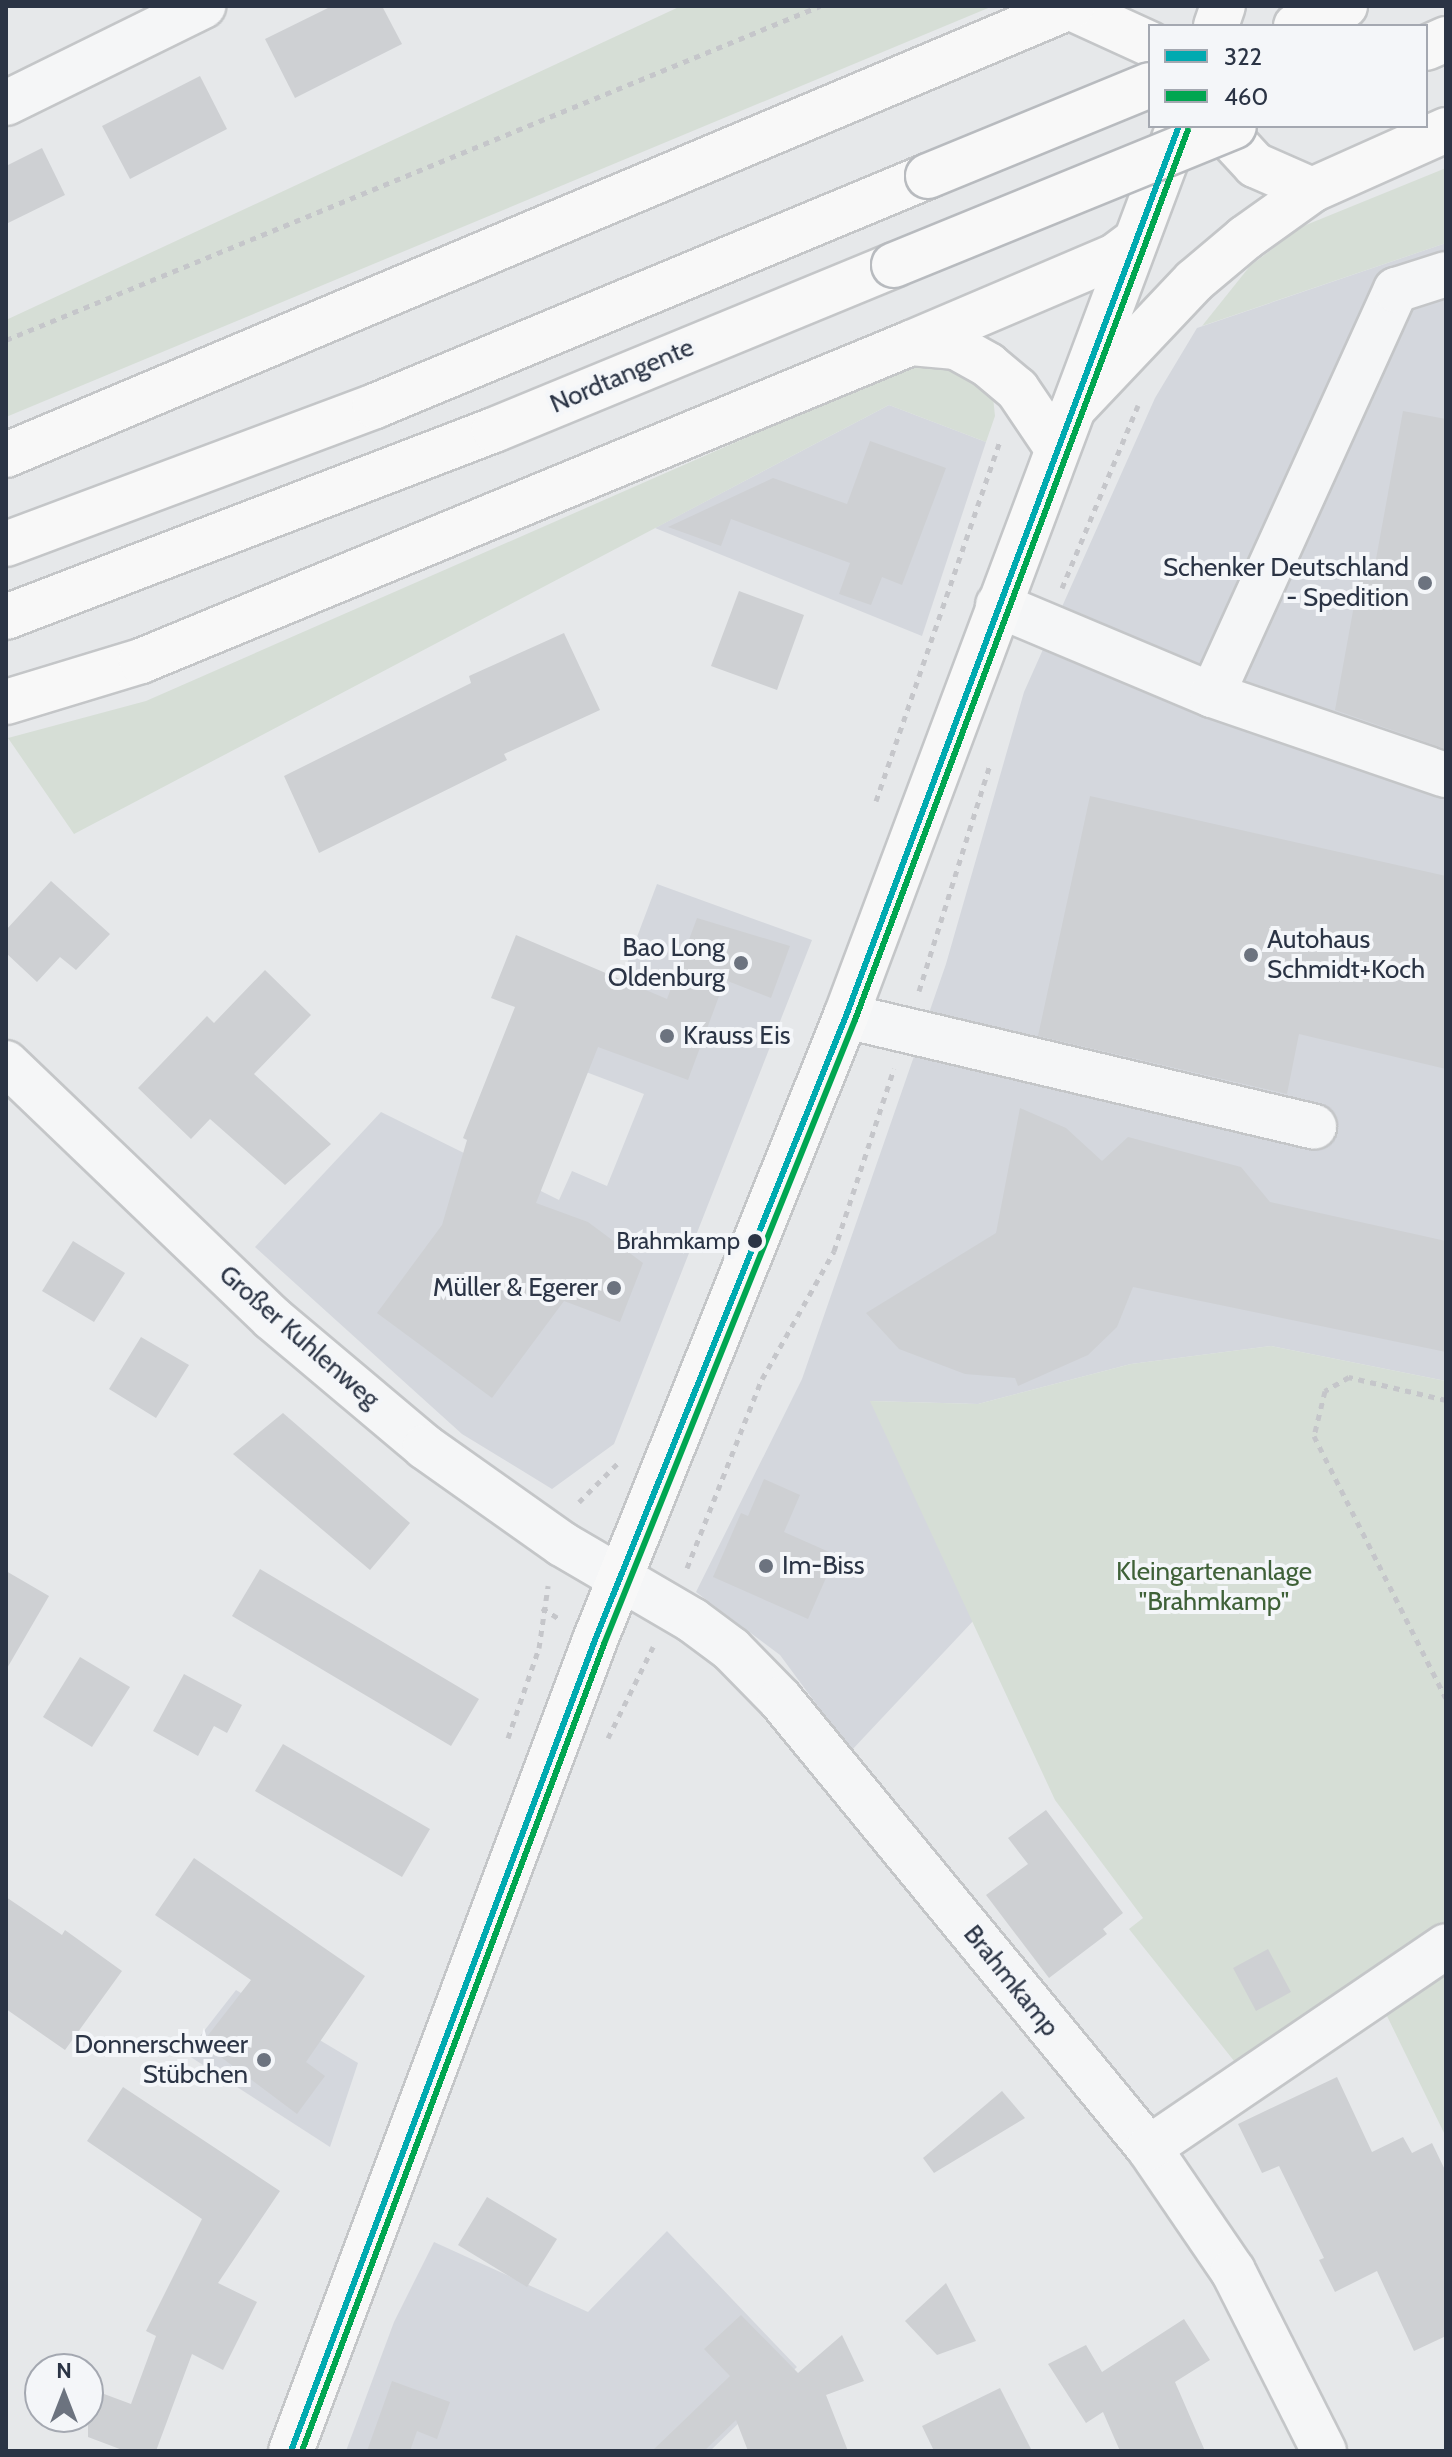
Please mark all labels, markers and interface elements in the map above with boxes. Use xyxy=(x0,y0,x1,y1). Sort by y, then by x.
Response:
legend xyxy=(1148,24,1428,128)
text: 322 xyxy=(1224,42,1262,71)
text: 460 xyxy=(1224,82,1268,111)
street label: Nordtangente xyxy=(546,332,698,420)
place label: Schenker Deutschland - Spedition xyxy=(1163,552,1409,614)
marker: Schenker Deutschland - Spedition xyxy=(1416,574,1434,592)
place label: Autohaus Schmidt+Koch xyxy=(1267,924,1425,986)
place label: Bao Long Oldenburg xyxy=(608,932,725,994)
marker: Autohaus Schmidt+Koch xyxy=(1242,946,1260,964)
marker: Bao Long Oldenburg xyxy=(732,954,750,972)
place label: Krauss Eis xyxy=(683,1020,790,1052)
marker: Krauss Eis xyxy=(658,1027,676,1045)
place label: Brahmkamp xyxy=(616,1227,740,1255)
marker: Brahmkamp xyxy=(747,1233,763,1249)
street label: Großer Kuhlenweg xyxy=(213,1259,385,1415)
place label: Müller & Egerer xyxy=(433,1272,598,1304)
marker: Müller & Egerer xyxy=(605,1279,623,1297)
place label: Im-Biss xyxy=(782,1550,865,1582)
park label: Kleingartenanlage "Brahmkamp" xyxy=(1116,1556,1312,1618)
marker: Im-Biss xyxy=(757,1557,775,1575)
street label: Brahmkamp xyxy=(957,1919,1065,2043)
place label: Donnerschweer Stübchen xyxy=(74,2029,248,2090)
marker: Donnerschweer Stübchen xyxy=(255,2051,273,2069)
north arrow xyxy=(24,2353,104,2433)
text: N xyxy=(56,2357,72,2384)

